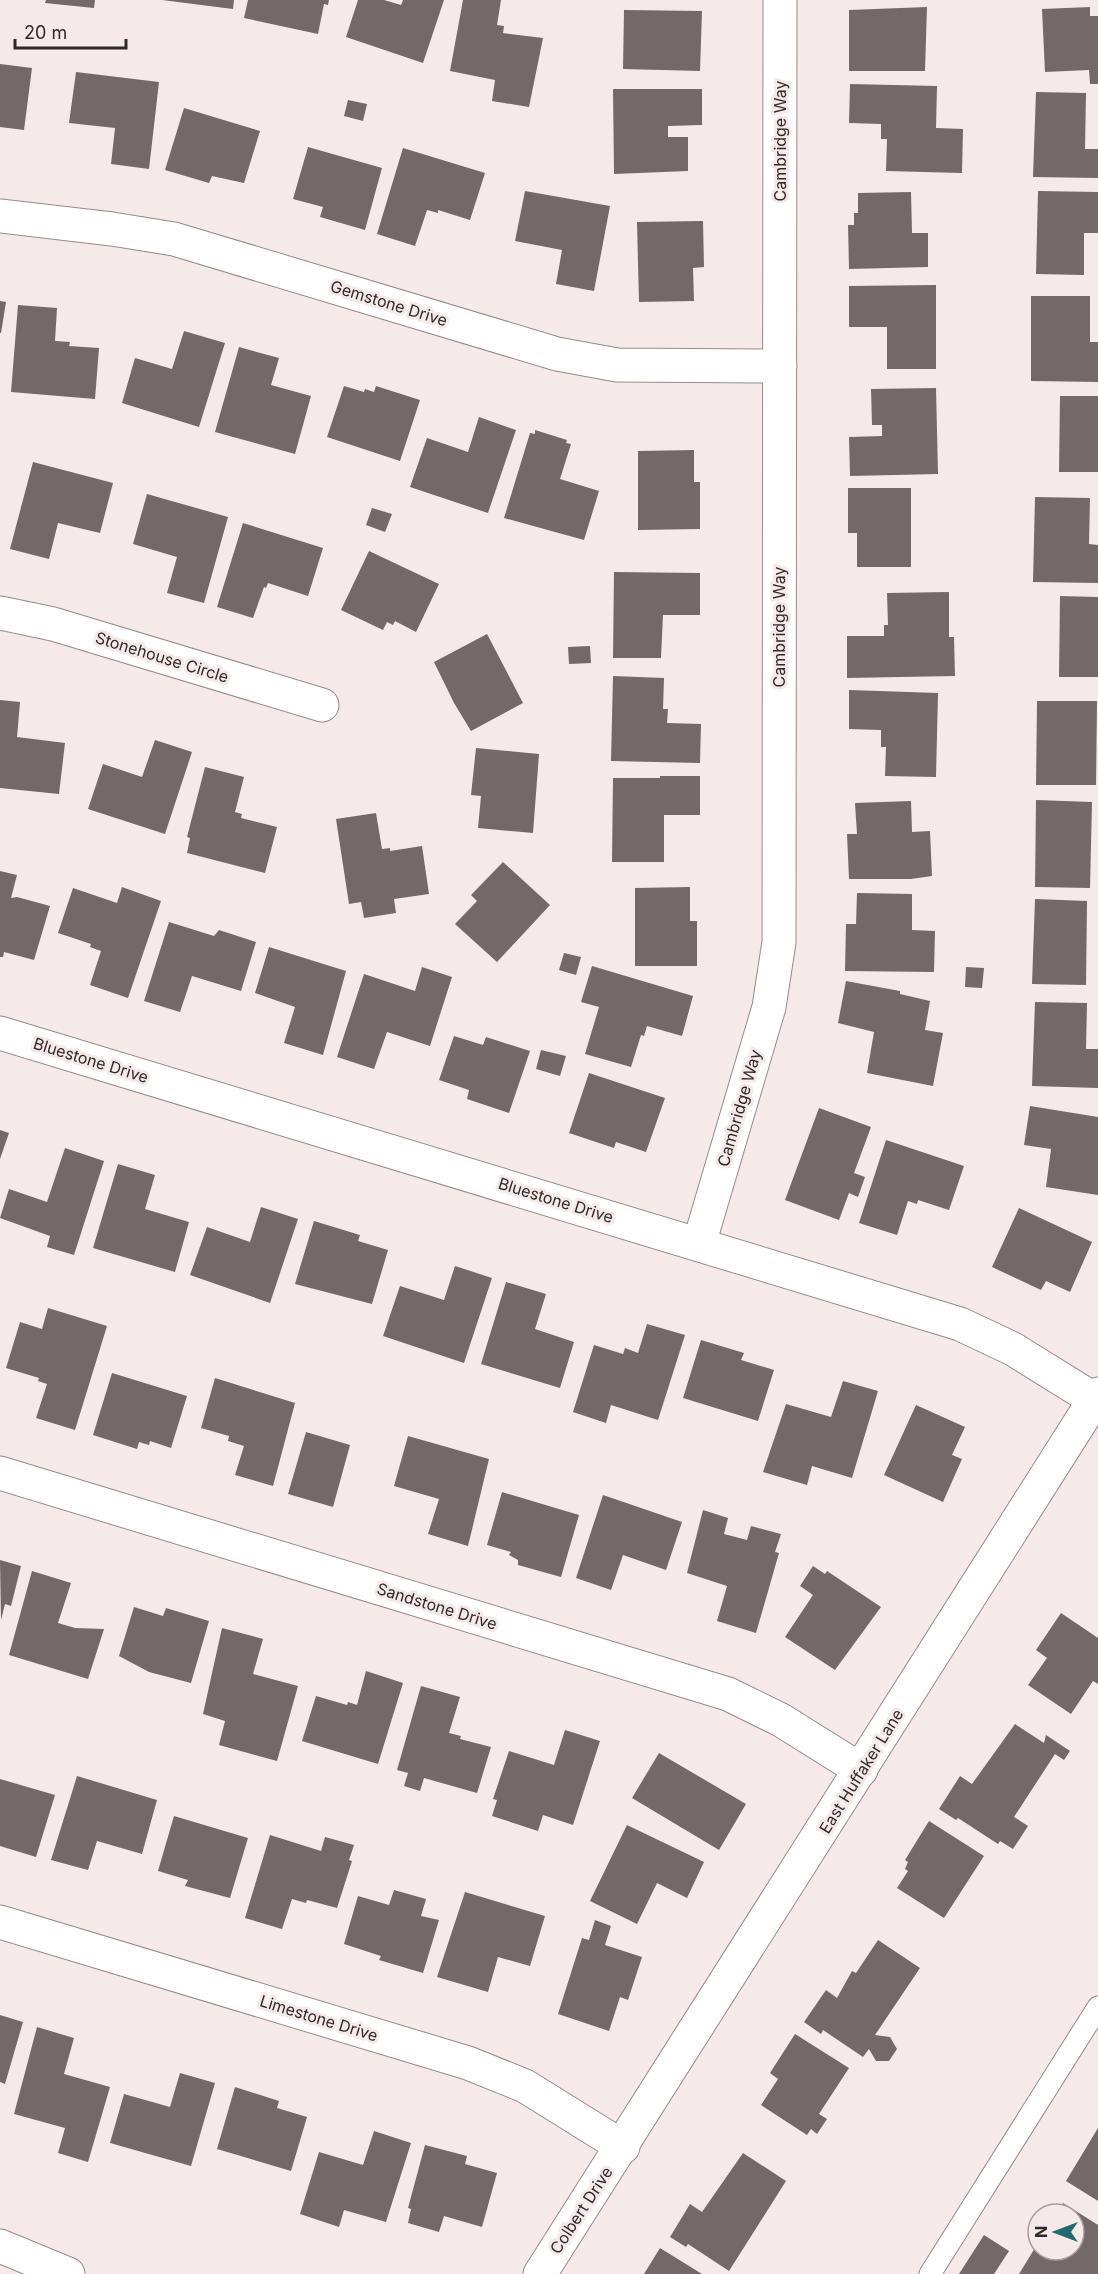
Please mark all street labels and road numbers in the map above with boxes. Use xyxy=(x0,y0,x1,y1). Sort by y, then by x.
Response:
street label: Cambridge Way xyxy=(770,81,790,201)
street label: Gemstone Drive xyxy=(328,276,450,330)
street label: Cambridge Way xyxy=(769,567,789,687)
street label: Stonehouse Circle xyxy=(93,627,231,687)
street label: Bluestone Drive xyxy=(31,1033,151,1087)
street label: Cambridge Way xyxy=(713,1047,765,1169)
street label: Bluestone Drive xyxy=(496,1173,616,1227)
street label: Sandstone Drive xyxy=(374,1578,500,1634)
street label: East Huffaker Lane xyxy=(815,1705,907,1837)
street label: Limestone Drive xyxy=(258,1991,380,2045)
street label: Colbert Drive xyxy=(545,2163,617,2257)

